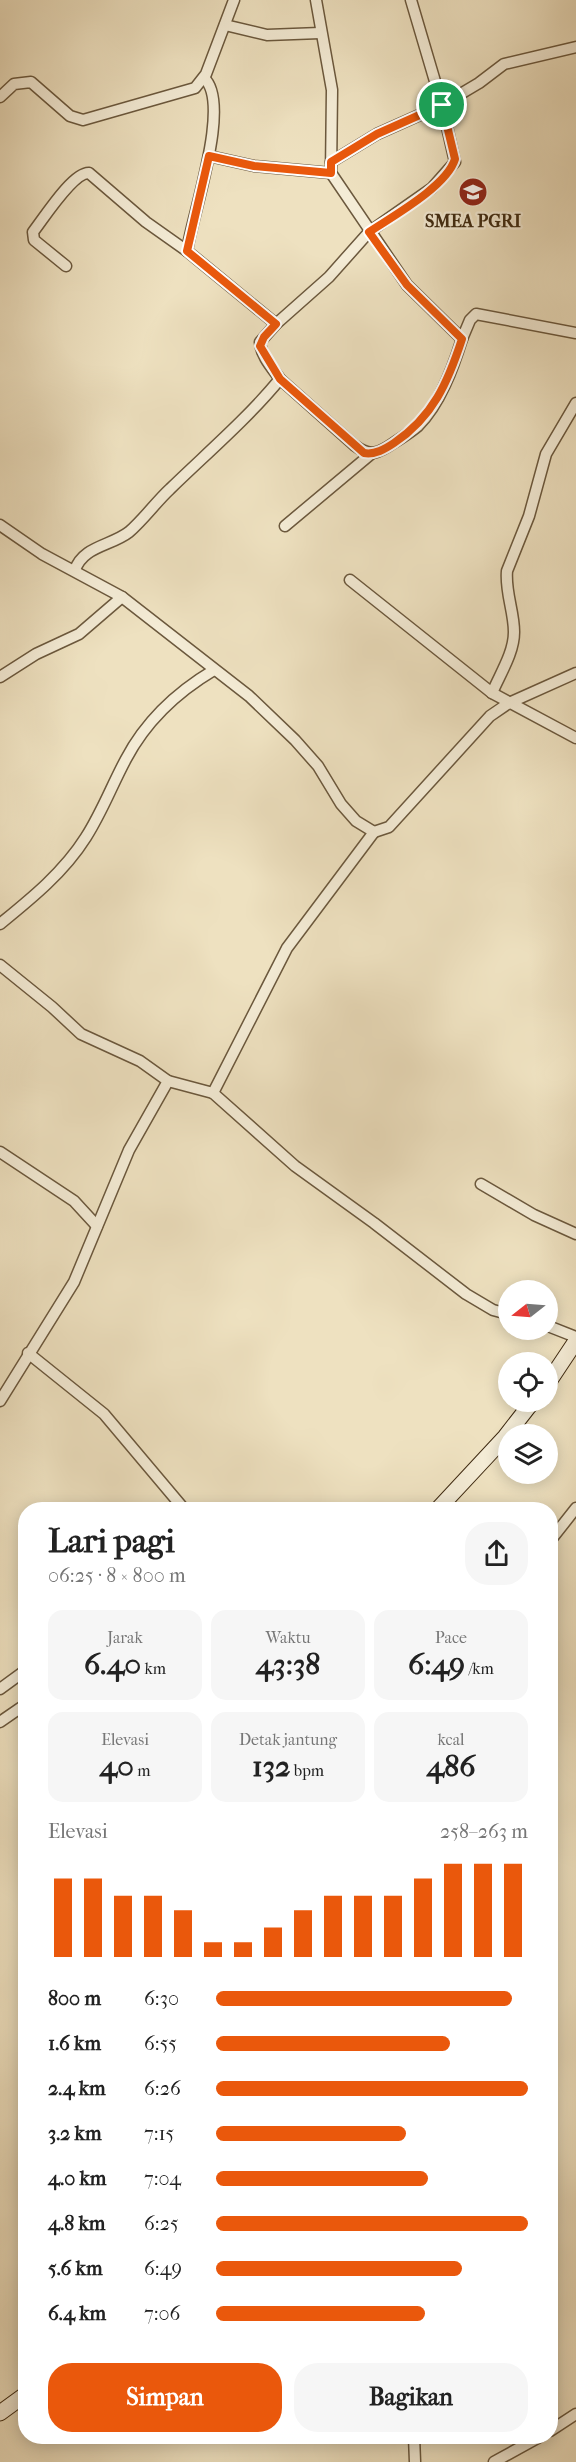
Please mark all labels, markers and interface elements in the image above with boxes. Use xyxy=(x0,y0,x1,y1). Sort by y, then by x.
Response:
pin xyxy=(416,79,467,130)
icon: arrive xyxy=(425,88,458,121)
school or university icon: SMEA PGRI xyxy=(457,176,489,208)
place label: SMEA PGRI xyxy=(425,211,521,232)
north arrow xyxy=(498,1280,558,1340)
map controls xyxy=(498,1280,558,1484)
button: locate xyxy=(498,1352,558,1412)
button: layers xyxy=(498,1424,558,1484)
text: Lari pagi xyxy=(48,1522,175,1561)
button: share xyxy=(465,1522,528,1585)
text: 06:25 · 8 × 800 m xyxy=(48,1564,186,1587)
text: Jarak xyxy=(107,1628,143,1647)
text: Waktu xyxy=(265,1628,311,1647)
text: Pace xyxy=(435,1628,467,1647)
text: 6.40 xyxy=(84,1647,141,1682)
text: 43:38 xyxy=(256,1647,320,1682)
text: 6:49 xyxy=(408,1647,465,1682)
text: km xyxy=(141,1659,166,1678)
text: /km xyxy=(465,1659,494,1678)
text: Elevasi xyxy=(101,1730,149,1749)
text: Detak jantung xyxy=(239,1730,337,1749)
text: kcal xyxy=(438,1730,464,1749)
text: 40 xyxy=(100,1749,134,1784)
text: 132 xyxy=(252,1749,290,1784)
text: 486 xyxy=(426,1749,476,1784)
text: m xyxy=(134,1761,151,1780)
text: bpm xyxy=(290,1761,324,1780)
text: Elevasi xyxy=(48,1820,108,1843)
text: 258–263 m xyxy=(440,1820,528,1843)
text: 800 m xyxy=(48,1987,101,2010)
text: 6:30 xyxy=(144,1987,179,2010)
text: 1.6 km xyxy=(48,2032,101,2055)
text: 6:55 xyxy=(144,2032,177,2055)
text: 2.4 km xyxy=(48,2077,106,2100)
text: 6:26 xyxy=(144,2077,181,2100)
text: 3.2 km xyxy=(48,2122,102,2145)
text: 7:15 xyxy=(144,2122,174,2145)
text: 4.0 km xyxy=(48,2167,106,2190)
text: 7:04 xyxy=(144,2167,181,2190)
text: 4.8 km xyxy=(48,2212,105,2235)
text: 6:25 xyxy=(144,2212,179,2235)
text: 5.6 km xyxy=(48,2257,103,2280)
text: 6:49 xyxy=(144,2257,182,2280)
text: 6.4 km xyxy=(48,2302,106,2325)
text: 7:06 xyxy=(144,2302,180,2325)
button: Simpan xyxy=(48,2363,282,2432)
button: Bagikan xyxy=(294,2363,528,2432)

